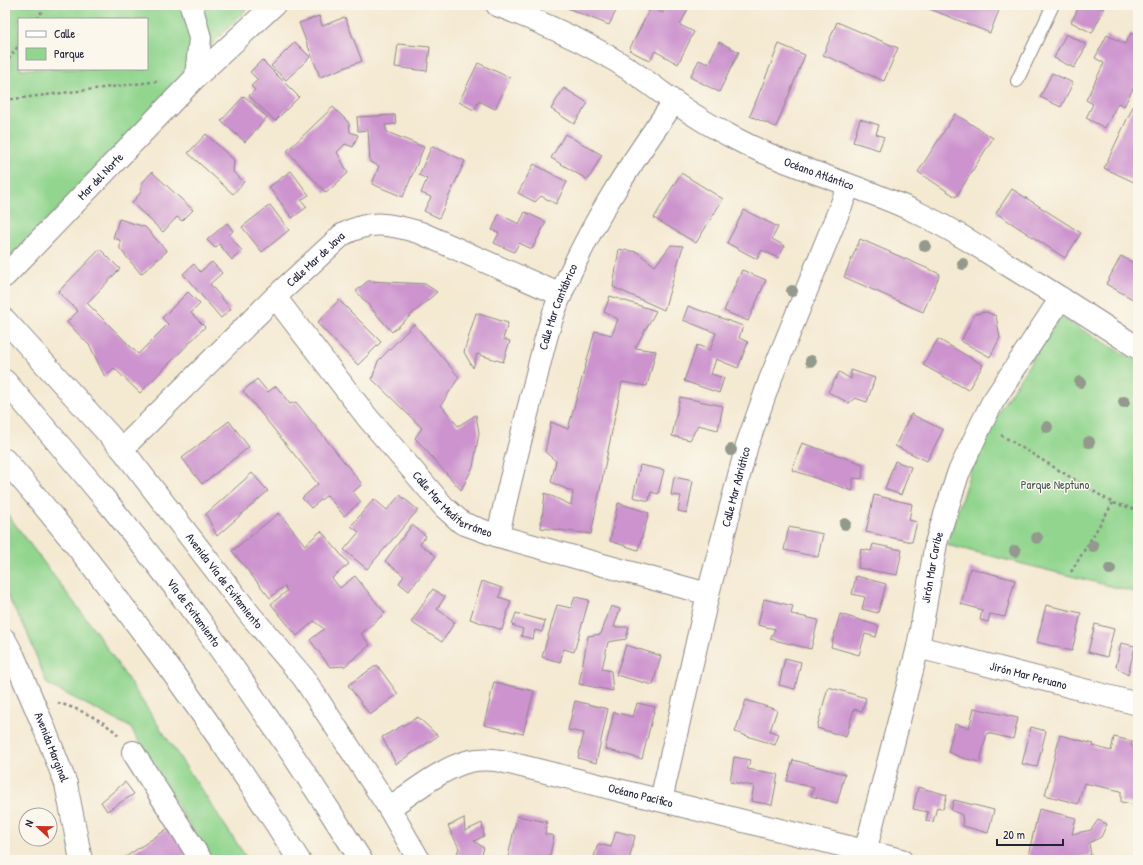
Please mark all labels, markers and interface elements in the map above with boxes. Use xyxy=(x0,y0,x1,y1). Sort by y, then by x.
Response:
legend xyxy=(18,18,148,70)
text: Calle xyxy=(54,25,75,42)
text: Parque xyxy=(54,45,84,62)
street label: Mar del Norte xyxy=(73,149,127,203)
street label: Océano Atlántico xyxy=(782,153,857,194)
street label: Calle Mar de Java xyxy=(282,227,348,290)
street label: Calle Mar Cantábrico xyxy=(534,261,581,352)
street label: Calle Mar Adriático xyxy=(717,445,754,529)
street label: Calle Mar Mediterráneo xyxy=(409,467,495,541)
park label: Parque Neptuno xyxy=(1021,476,1089,493)
street label: Jirón Mar Caribe xyxy=(917,529,947,604)
street label: Avenida Vía de Evitamiento xyxy=(183,530,267,630)
street label: Vía de Evitamiento xyxy=(163,576,223,650)
street label: Jirón Mar Peruano xyxy=(988,657,1069,693)
street label: Avenida Marginal xyxy=(31,710,74,785)
street label: Océano Pacífico xyxy=(607,779,675,811)
north arrow xyxy=(18,807,58,847)
text: N xyxy=(21,818,36,829)
scale bar xyxy=(997,821,1063,847)
text: 20 m xyxy=(1003,826,1025,843)

